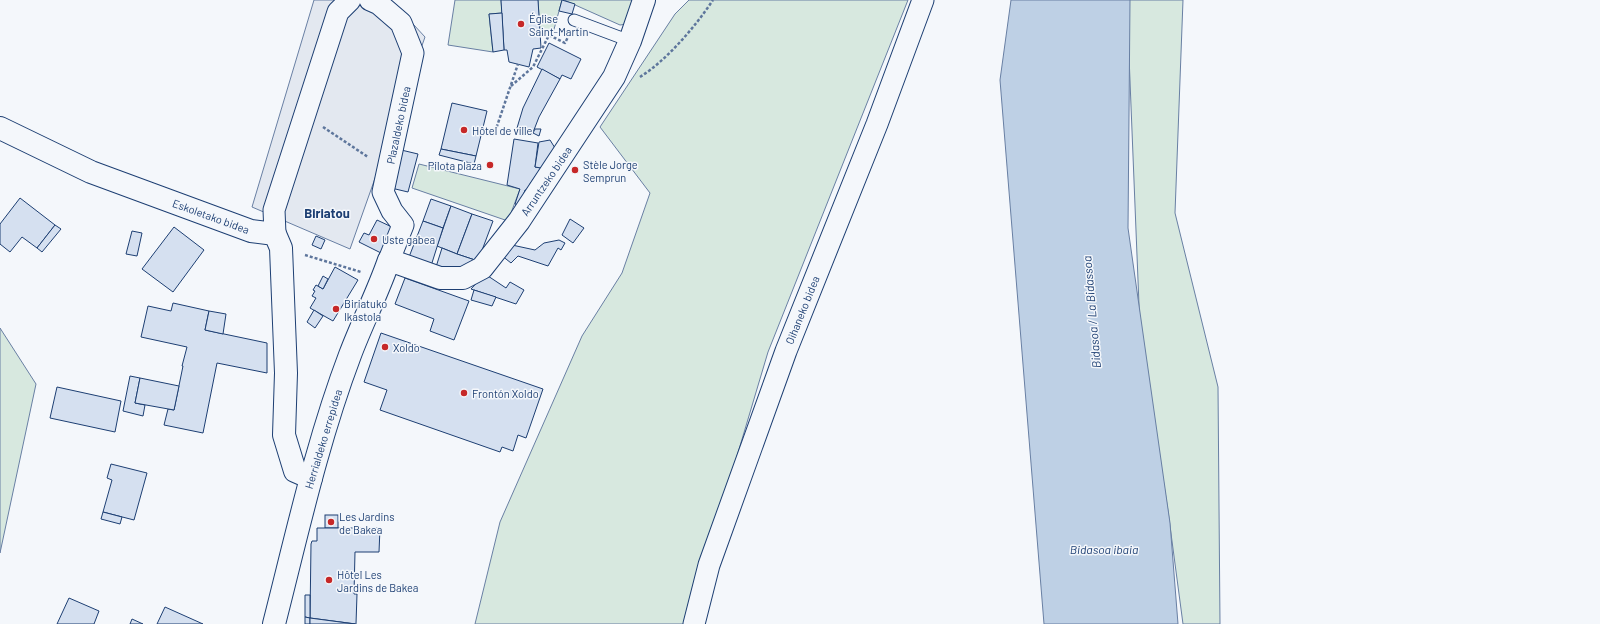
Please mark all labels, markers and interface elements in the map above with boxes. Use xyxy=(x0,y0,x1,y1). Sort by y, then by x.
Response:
place label: Église Saint-Martin xyxy=(529,12,588,38)
marker: Église Saint-Martin xyxy=(516,19,526,29)
street label: Plazaldeko bidea xyxy=(383,85,413,165)
place label: Hôtel de ville xyxy=(472,124,533,137)
marker: Hôtel de ville xyxy=(459,125,469,135)
street label: Arruntzeko bidea xyxy=(518,144,574,218)
place label: Stèle Jorge Semprun xyxy=(583,158,638,184)
place label: Pilota plaza xyxy=(428,159,482,172)
marker: Pilota plaza xyxy=(485,160,495,170)
marker: Stèle Jorge Semprun xyxy=(570,165,580,175)
street label: Eskoletako bidea xyxy=(171,196,251,236)
district label: Biriatou xyxy=(304,205,350,221)
place label: Uste gabea xyxy=(382,233,435,246)
marker: Uste gabea xyxy=(369,234,379,244)
water label: Bidasoa / La Bidassoa xyxy=(1079,255,1103,369)
street label: Oihaneko bidea xyxy=(782,274,822,346)
place label: Biriatuko Ikastola xyxy=(344,297,387,323)
marker: Biriatuko Ikastola xyxy=(331,304,341,314)
place label: Xoldo xyxy=(393,341,420,354)
marker: Xoldo xyxy=(380,342,390,352)
place label: Frontón Xoldo xyxy=(472,387,539,400)
street label: Herrialdeko errepidea xyxy=(302,388,344,490)
marker: Frontón Xoldo xyxy=(459,388,469,398)
place label: Les Jardins de Bakea xyxy=(339,510,394,536)
marker: Les Jardins de Bakea xyxy=(326,517,336,527)
water label: Bidasoa ibaia xyxy=(1070,542,1138,556)
place label: Hôtel Les Jardins de Bakea xyxy=(337,568,418,594)
marker: Hôtel Les Jardins de Bakea xyxy=(324,575,334,585)

